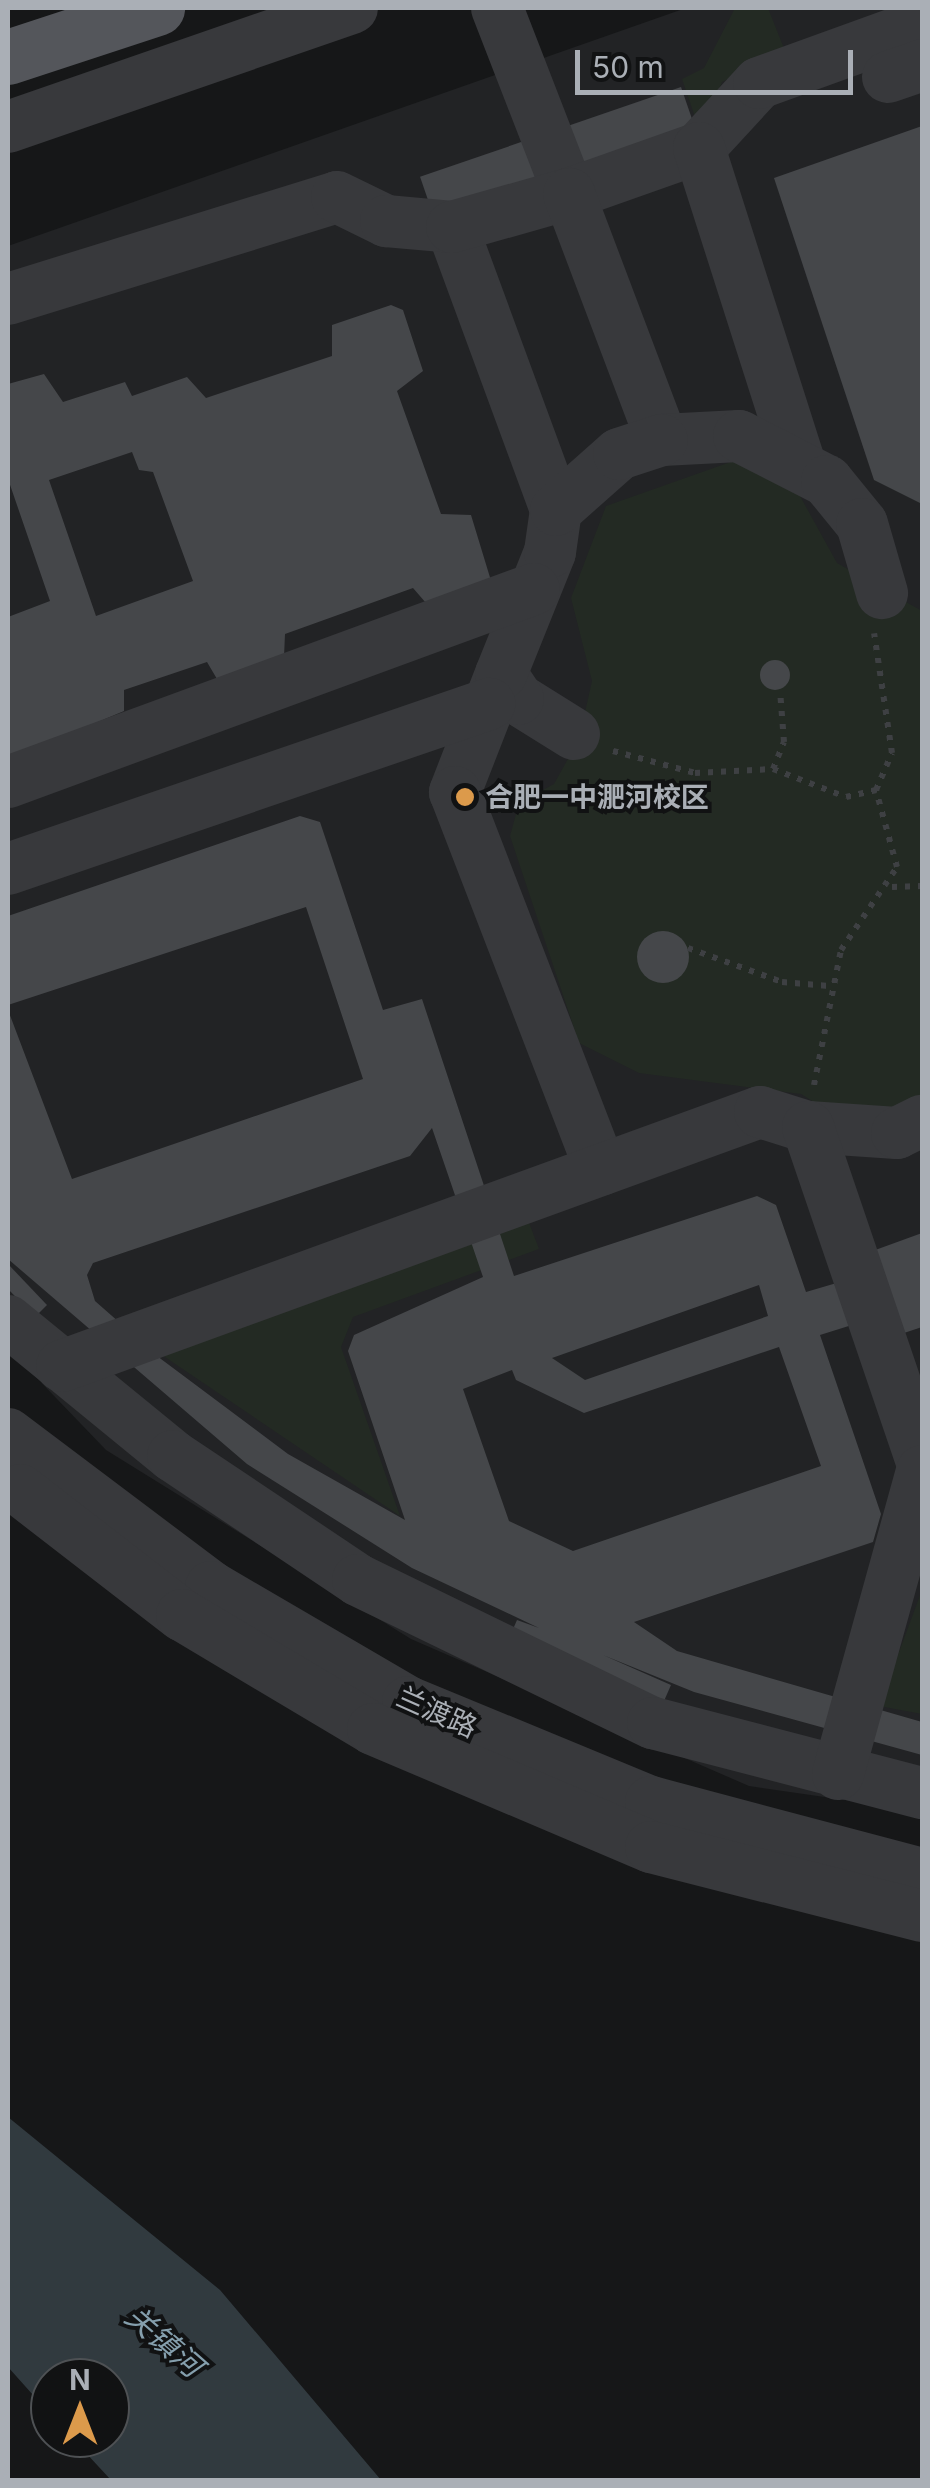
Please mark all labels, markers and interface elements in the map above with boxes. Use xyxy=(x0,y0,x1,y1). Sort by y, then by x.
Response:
scale bar xyxy=(580,30,858,92)
text: 50 m xyxy=(592,49,664,85)
place label: 合肥一中淝河校区 xyxy=(485,780,709,814)
marker: 合肥一中淝河校区 xyxy=(454,786,476,808)
street label: 兰渡路 xyxy=(392,1680,482,1744)
water label: 关镇河 xyxy=(118,2298,210,2384)
north arrow xyxy=(30,2358,130,2458)
text: N xyxy=(69,2363,91,2397)

